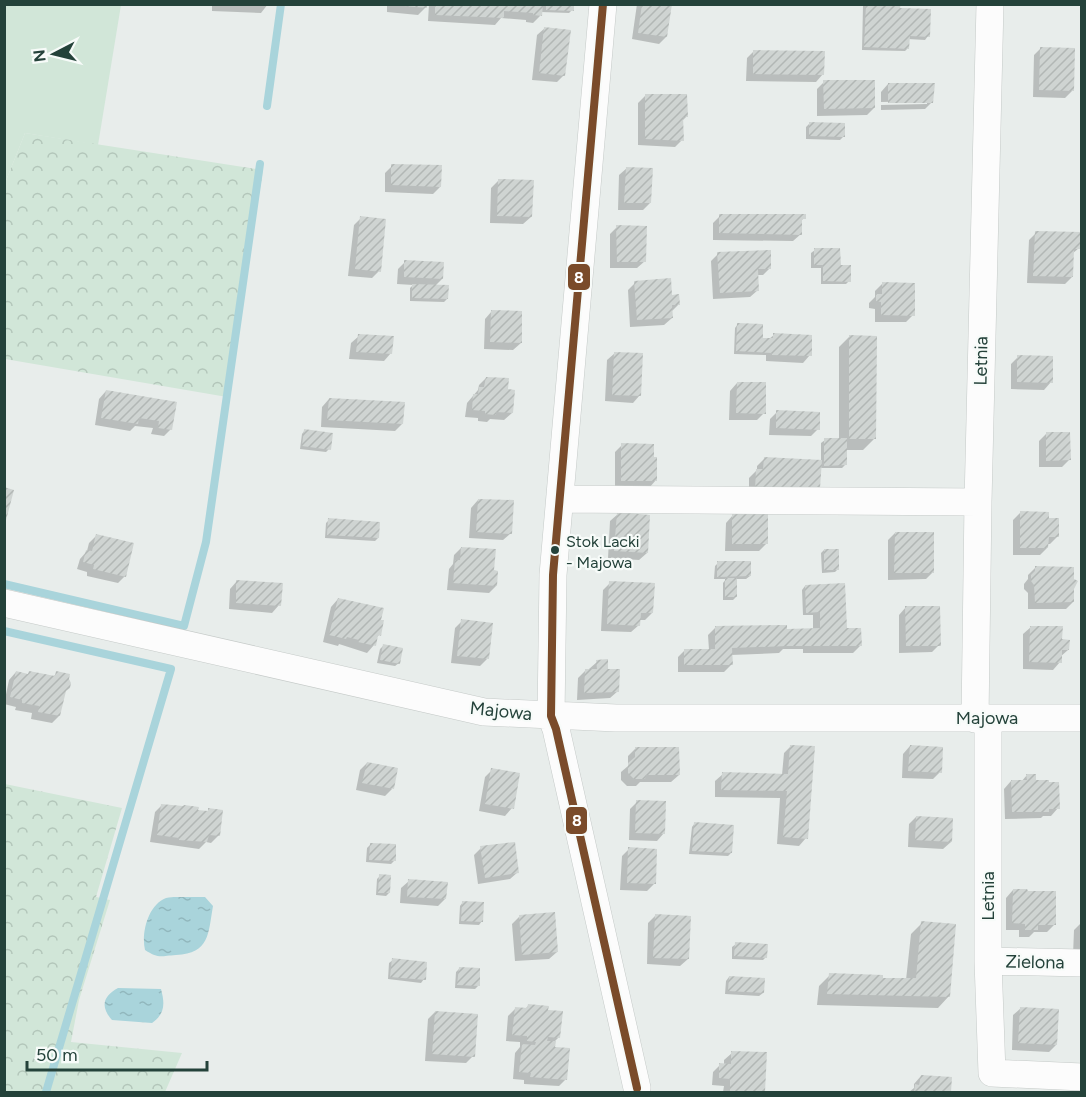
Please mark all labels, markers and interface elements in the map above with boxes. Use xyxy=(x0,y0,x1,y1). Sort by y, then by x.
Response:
north arrow xyxy=(24,24,84,84)
text: N xyxy=(29,48,50,63)
line badge: 8 xyxy=(567,263,591,291)
text: 8 xyxy=(574,268,584,287)
street label: Letnia xyxy=(970,336,992,386)
place label: Stok Lacki - Majowa xyxy=(566,532,639,572)
marker: Stok Lacki - Majowa xyxy=(549,544,561,556)
street label: Majowa xyxy=(469,697,533,725)
street label: Majowa xyxy=(956,707,1018,729)
line badge: 8 xyxy=(565,806,588,835)
text: 8 xyxy=(572,811,582,830)
street label: Letnia xyxy=(977,871,999,921)
street label: Zielona xyxy=(1005,950,1065,974)
scale bar xyxy=(27,1034,207,1072)
text: 50 m xyxy=(36,1044,78,1066)

